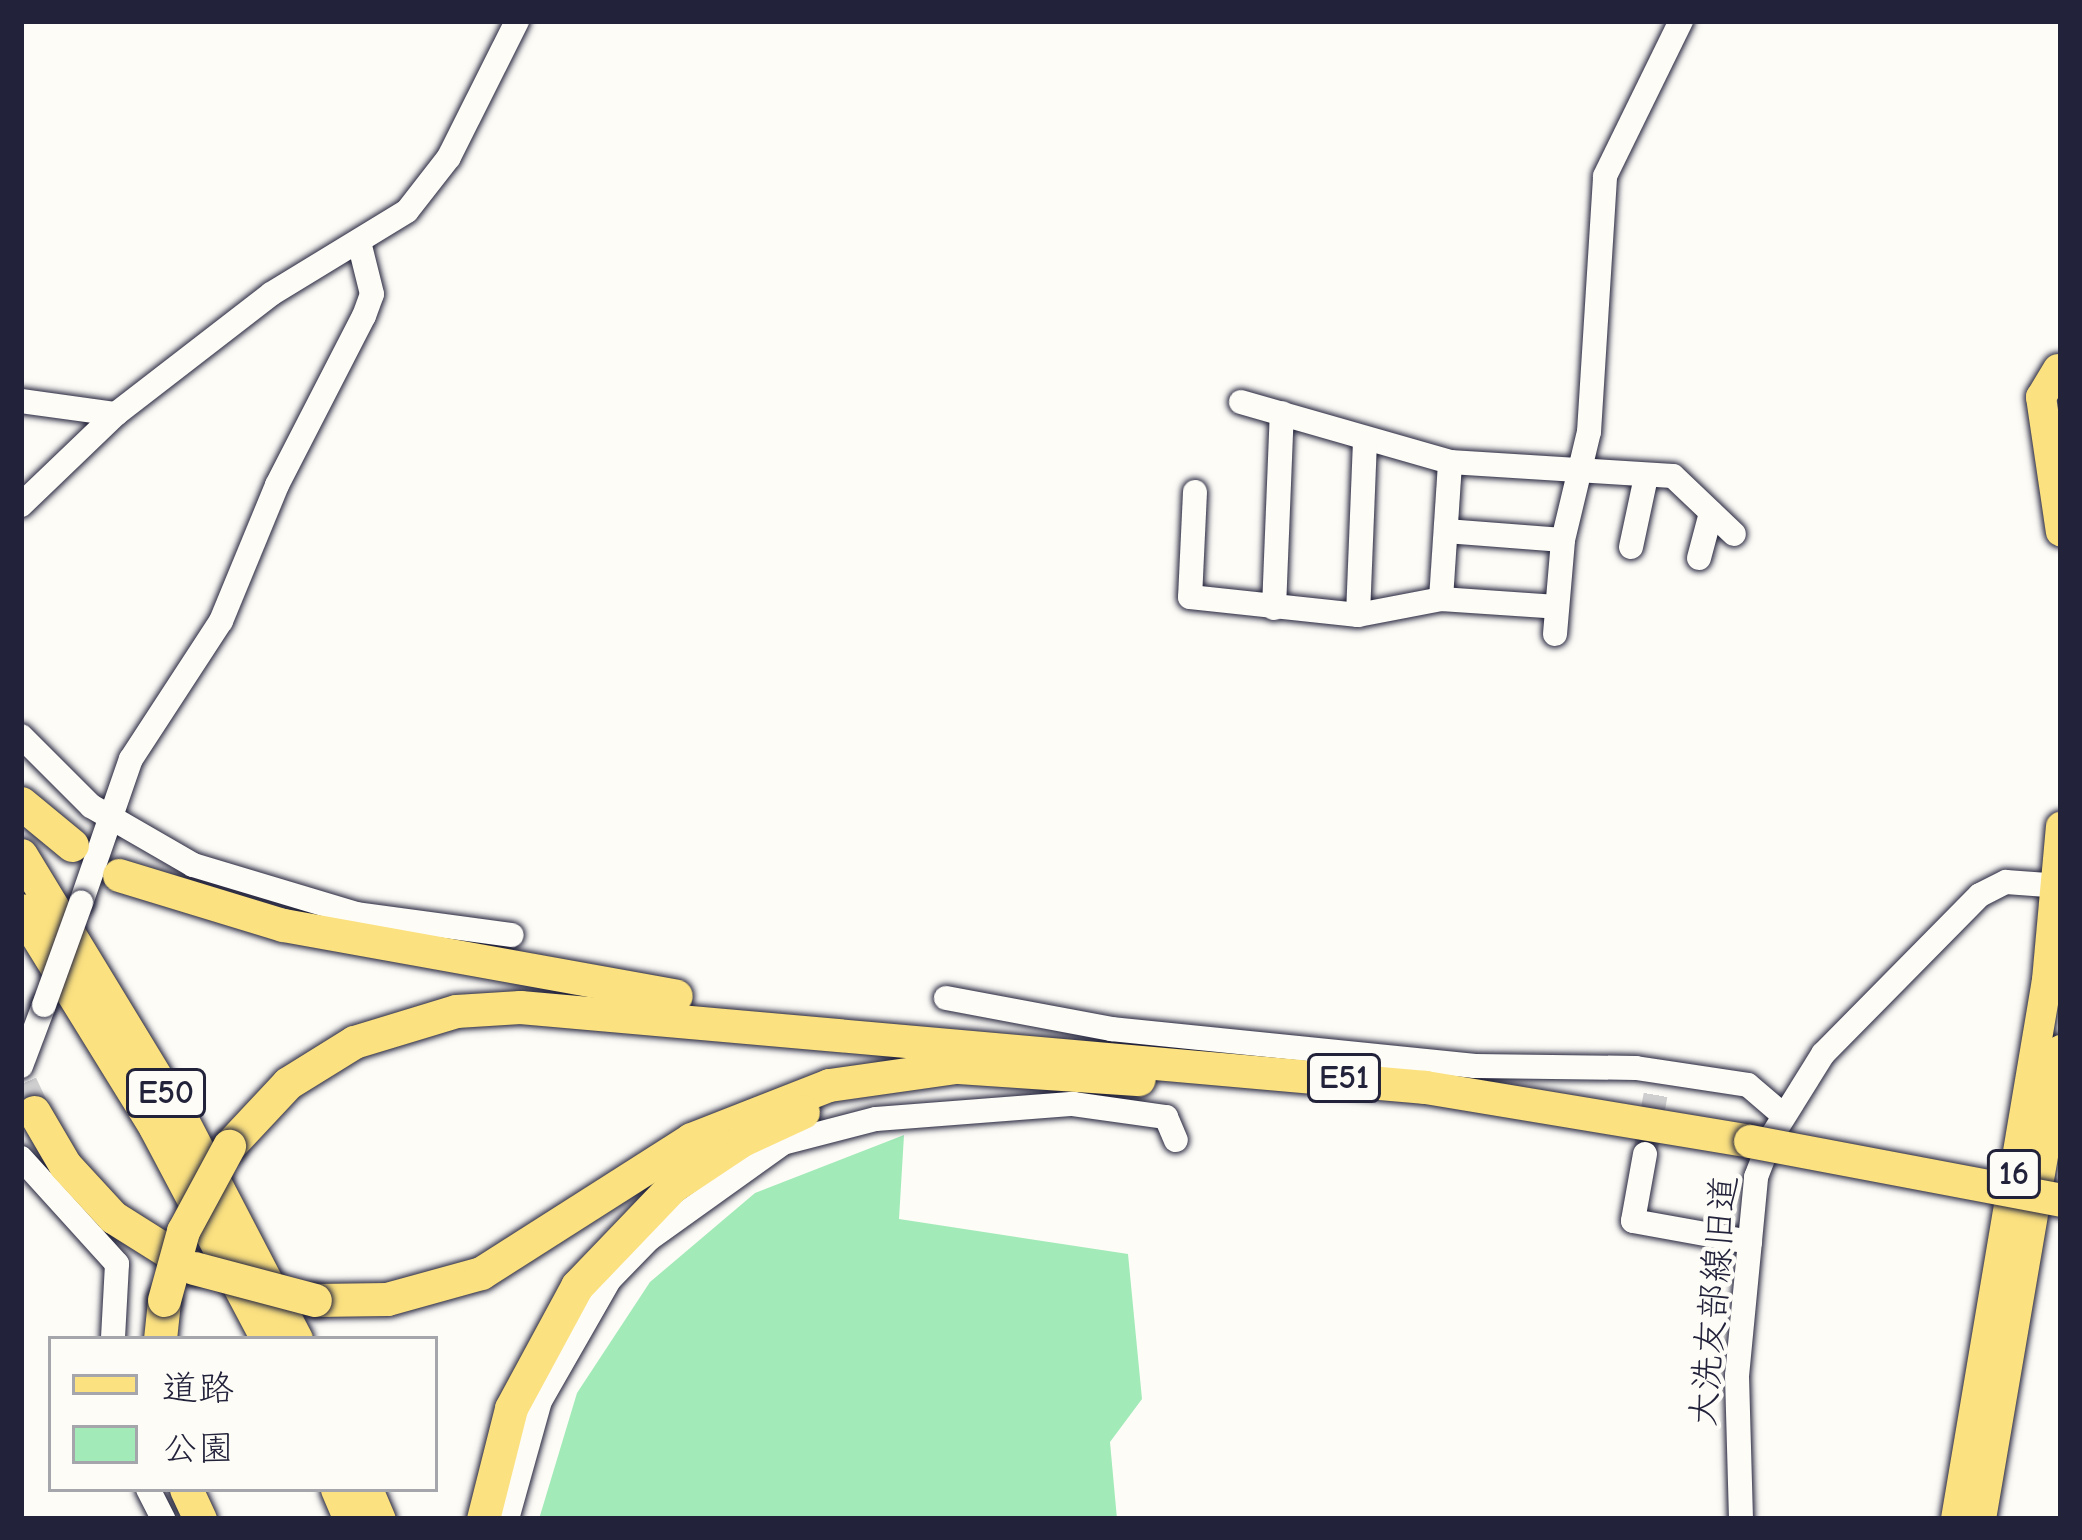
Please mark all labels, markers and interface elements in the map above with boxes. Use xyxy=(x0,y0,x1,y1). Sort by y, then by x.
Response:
road number: E51 xyxy=(1305,1051,1383,1105)
road number: E50 xyxy=(124,1066,208,1120)
road number: 16 xyxy=(1984,1147,2044,1201)
street label: 大洗友部線旧道 xyxy=(1682,1174,1746,1428)
legend xyxy=(48,1336,438,1492)
text: 道路 xyxy=(162,1368,234,1409)
text: 公園 xyxy=(162,1428,234,1469)

